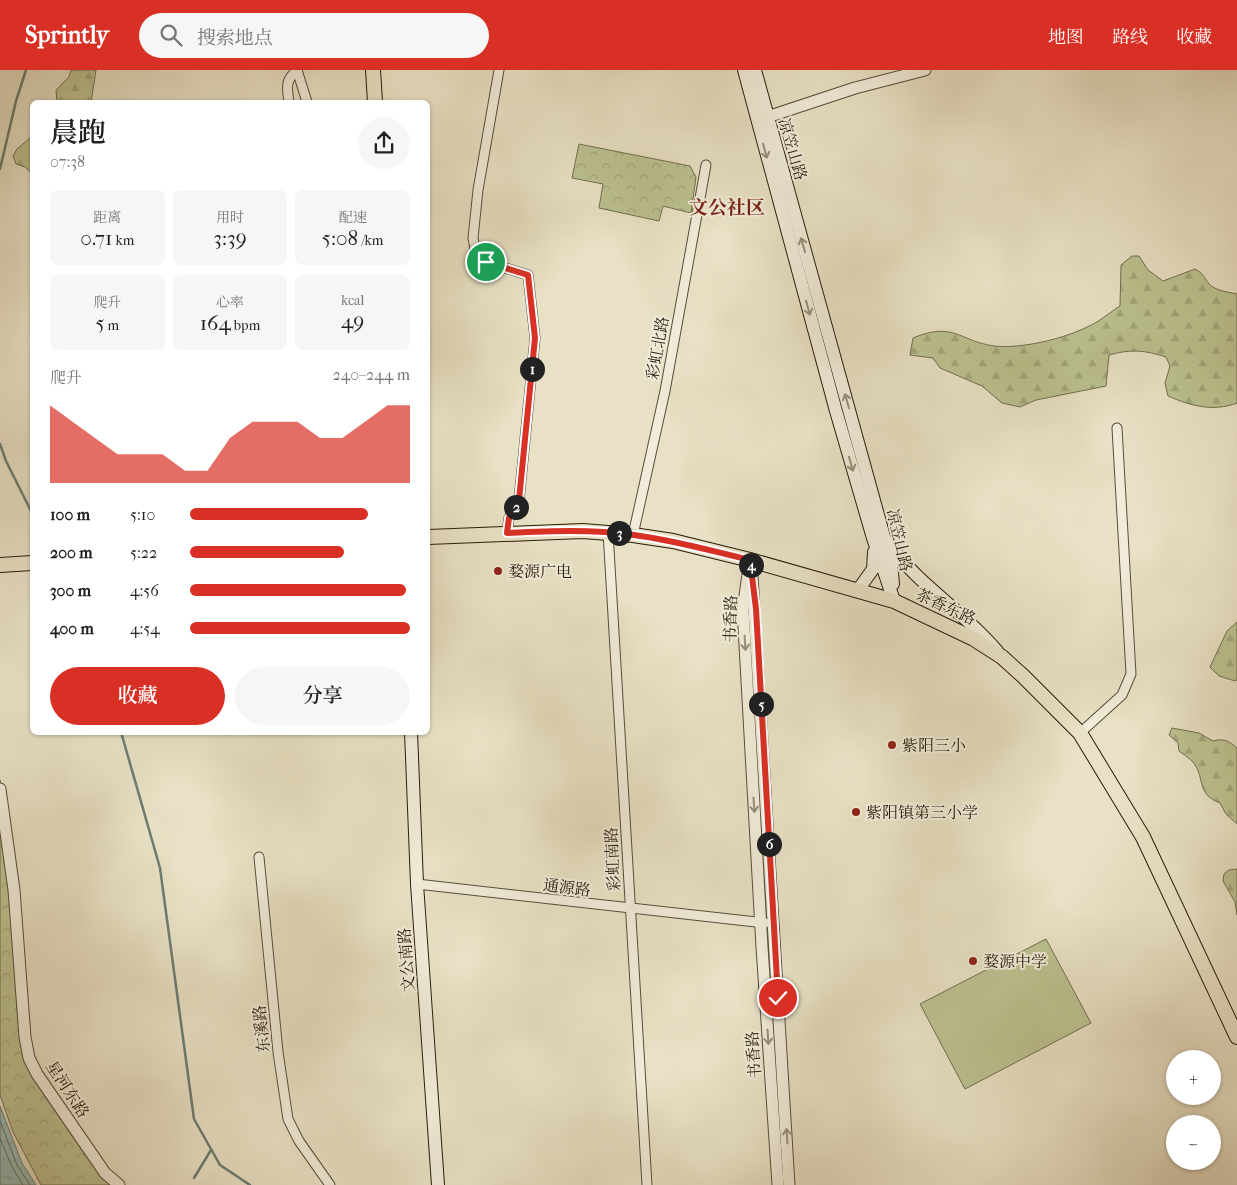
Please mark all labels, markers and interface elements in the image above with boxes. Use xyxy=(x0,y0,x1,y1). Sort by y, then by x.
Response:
search box xyxy=(139,13,489,58)
text: Sprintly xyxy=(25,21,109,49)
icon: search xyxy=(157,21,185,49)
text: 搜索地点 xyxy=(197,27,273,49)
text: 地图 xyxy=(1048,27,1084,48)
text: 路线 xyxy=(1112,27,1148,48)
text: 收藏 xyxy=(1176,27,1212,48)
text: 晨跑 xyxy=(50,116,106,149)
street label: 凉笠山路 xyxy=(775,116,810,183)
button: share xyxy=(358,117,410,169)
one-way arrow xyxy=(761,142,771,158)
text: 07:38 xyxy=(50,152,85,171)
district label: 文公社区 xyxy=(689,197,765,219)
text: 距离 xyxy=(93,209,121,226)
text: 用时 xyxy=(216,209,244,226)
text: 配速 xyxy=(339,209,367,226)
text: 0.71 xyxy=(80,226,112,250)
text: 3:39 xyxy=(213,226,247,250)
text: 5:08 xyxy=(322,226,358,250)
text: km xyxy=(112,232,134,249)
text: /km xyxy=(358,232,383,249)
one-way arrow xyxy=(798,237,808,253)
pin xyxy=(465,241,507,283)
icon: arrive xyxy=(472,248,500,276)
text: kcal xyxy=(341,292,364,309)
text: 爬升 xyxy=(93,294,121,311)
text: 心率 xyxy=(216,294,244,311)
one-way arrow xyxy=(804,299,813,315)
text: 49 xyxy=(341,309,364,333)
text: 5 xyxy=(95,311,105,335)
text: 164 xyxy=(200,311,231,335)
street label: 彩虹北路 xyxy=(643,315,672,381)
text: m xyxy=(105,317,119,334)
text: bpm xyxy=(231,317,260,334)
pin: 1 xyxy=(520,356,544,382)
text: 1 xyxy=(530,361,535,378)
text: 240–244 m xyxy=(333,365,410,384)
text: 爬升 xyxy=(50,368,82,387)
one-way arrow xyxy=(842,394,852,410)
one-way arrow xyxy=(847,456,857,472)
pin: 2 xyxy=(504,494,528,520)
text: 2 xyxy=(513,499,520,516)
text: 100 m xyxy=(50,505,90,524)
text: 5:10 xyxy=(130,505,155,524)
street label: 凉笠山路 xyxy=(883,507,916,573)
pin: 3 xyxy=(606,520,632,546)
text: 3 xyxy=(617,525,622,542)
text: 200 m xyxy=(50,543,93,562)
text: 5:22 xyxy=(130,543,157,562)
pin: 4 xyxy=(738,552,764,578)
text: 4 xyxy=(747,557,756,574)
place label: 婺源广电 xyxy=(508,562,572,581)
marker: 婺源广电 xyxy=(492,565,504,577)
text: 300 m xyxy=(50,581,91,600)
text: 4:56 xyxy=(130,581,159,600)
street label: 茶香东路 xyxy=(913,584,979,629)
street label: 书香路 xyxy=(721,595,740,643)
text: 400 m xyxy=(50,619,94,638)
text: 4:54 xyxy=(130,619,160,638)
one-way arrow xyxy=(740,635,749,651)
button: 收藏 xyxy=(50,667,225,725)
button: 分享 xyxy=(235,667,410,725)
pin: 5 xyxy=(748,692,774,716)
text: 5 xyxy=(758,696,765,713)
place label: 紫阳三小 xyxy=(902,736,966,755)
marker: 紫阳三小 xyxy=(886,739,898,751)
one-way arrow xyxy=(750,797,759,813)
place label: 紫阳镇第三小学 xyxy=(866,803,978,822)
marker: 紫阳镇第三小学 xyxy=(850,806,862,818)
street label: 彩虹南路 xyxy=(601,827,624,891)
pin: 6 xyxy=(756,832,782,856)
text: 6 xyxy=(766,836,773,853)
street label: 通源路 xyxy=(542,875,592,900)
street label: 文公南路 xyxy=(395,927,418,993)
place label: 婺源中学 xyxy=(983,952,1047,971)
marker: 婺源中学 xyxy=(967,955,979,967)
pin xyxy=(757,977,799,1019)
icon: check xyxy=(764,984,792,1012)
street label: 东溪路 xyxy=(250,1004,273,1054)
one-way arrow xyxy=(763,1029,772,1045)
street label: 书香路 xyxy=(742,1030,765,1080)
map controls xyxy=(1166,1050,1221,1170)
button: + xyxy=(1166,1050,1221,1105)
street label: 星河东路 xyxy=(42,1057,93,1121)
button: − xyxy=(1166,1115,1221,1170)
one-way arrow xyxy=(782,1129,791,1145)

